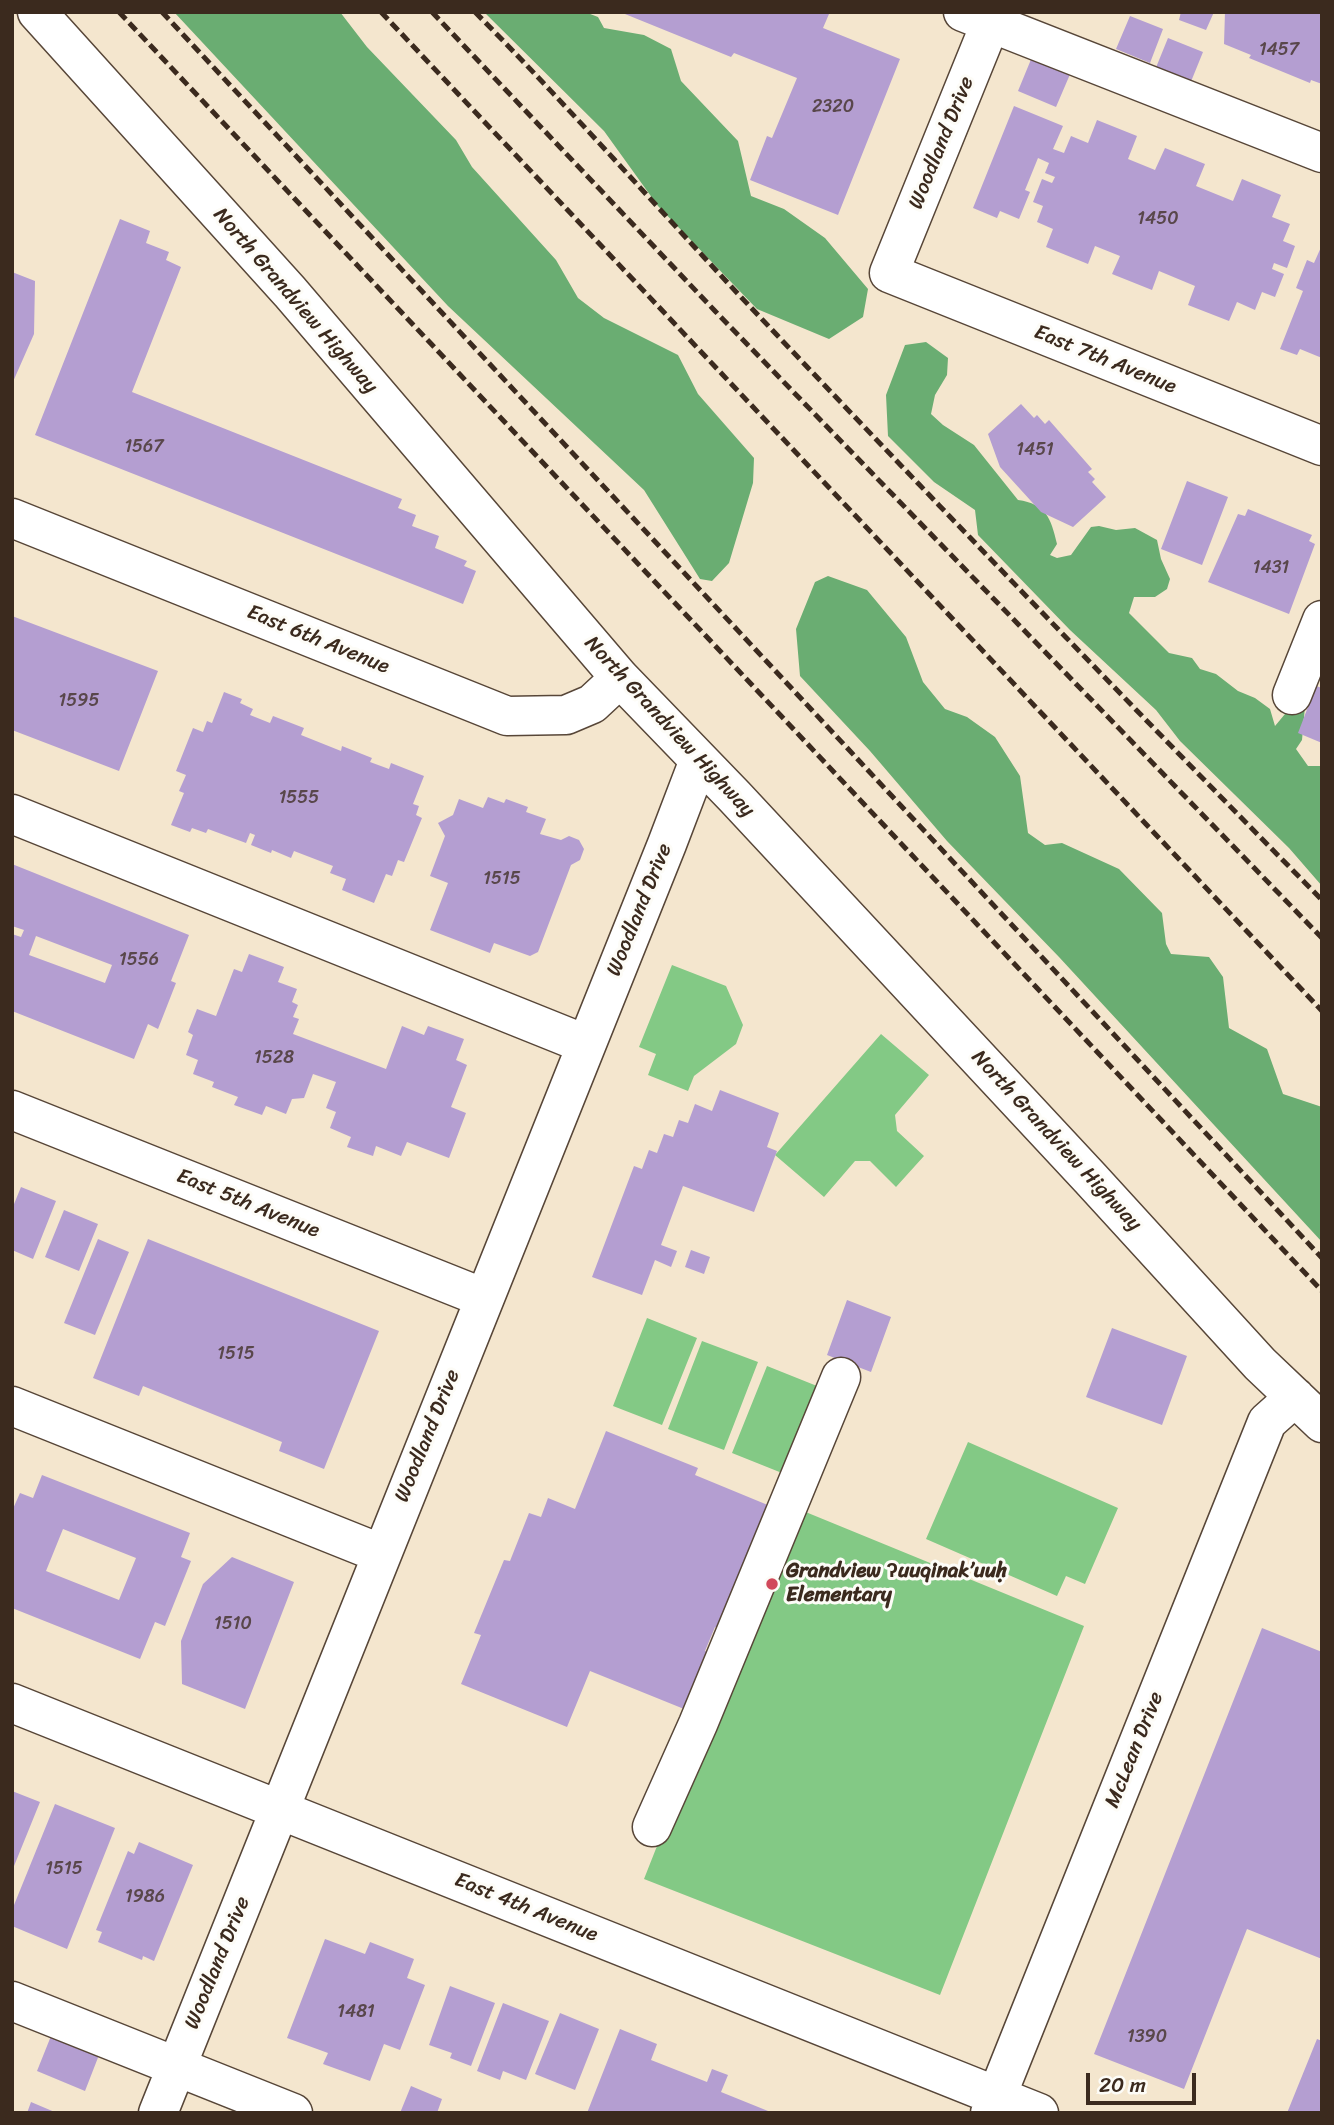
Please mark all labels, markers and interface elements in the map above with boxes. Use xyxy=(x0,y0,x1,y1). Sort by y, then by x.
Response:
house number: 1457 xyxy=(1259,39,1299,61)
street label: Woodland Drive xyxy=(904,73,980,213)
house number: 2320 xyxy=(812,96,854,118)
street label: North Grandview Highway xyxy=(207,203,383,399)
house number: 1450 xyxy=(1137,208,1179,230)
street label: East 7th Avenue xyxy=(1030,320,1180,400)
house number: 1567 xyxy=(124,436,164,458)
house number: 1451 xyxy=(1016,439,1054,461)
house number: 1431 xyxy=(1253,557,1289,579)
street label: East 6th Avenue xyxy=(243,600,393,680)
street label: North Grandview Highway xyxy=(579,631,759,823)
house number: 1595 xyxy=(59,690,99,712)
house number: 1555 xyxy=(279,787,319,809)
street label: Woodland Drive xyxy=(602,840,678,980)
house number: 1515 xyxy=(483,868,521,890)
house number: 1556 xyxy=(119,949,159,971)
street label: North Grandview Highway xyxy=(966,1045,1146,1237)
house number: 1528 xyxy=(254,1047,294,1069)
street label: East 5th Avenue xyxy=(173,1164,323,1244)
house number: 1515 xyxy=(217,1343,255,1365)
street label: Woodland Drive xyxy=(390,1366,466,1506)
place label: Grandview ʔuuqinak’uuḥ Elementary xyxy=(786,1559,1007,1609)
marker: Grandview ʔuuqinak’uuḥ Elementary xyxy=(764,1576,780,1592)
house number: 1510 xyxy=(214,1613,252,1635)
street label: McLean Drive xyxy=(1100,1688,1170,1812)
house number: 1515 xyxy=(45,1858,83,1880)
street label: East 4th Avenue xyxy=(451,1868,601,1948)
house number: 1986 xyxy=(125,1886,165,1908)
street label: Woodland Drive xyxy=(180,1893,256,2033)
house number: 1481 xyxy=(337,2001,375,2023)
house number: 1390 xyxy=(1127,2026,1167,2048)
scale bar xyxy=(1089,2058,1199,2102)
text: 20 m xyxy=(1099,2066,1146,2104)

